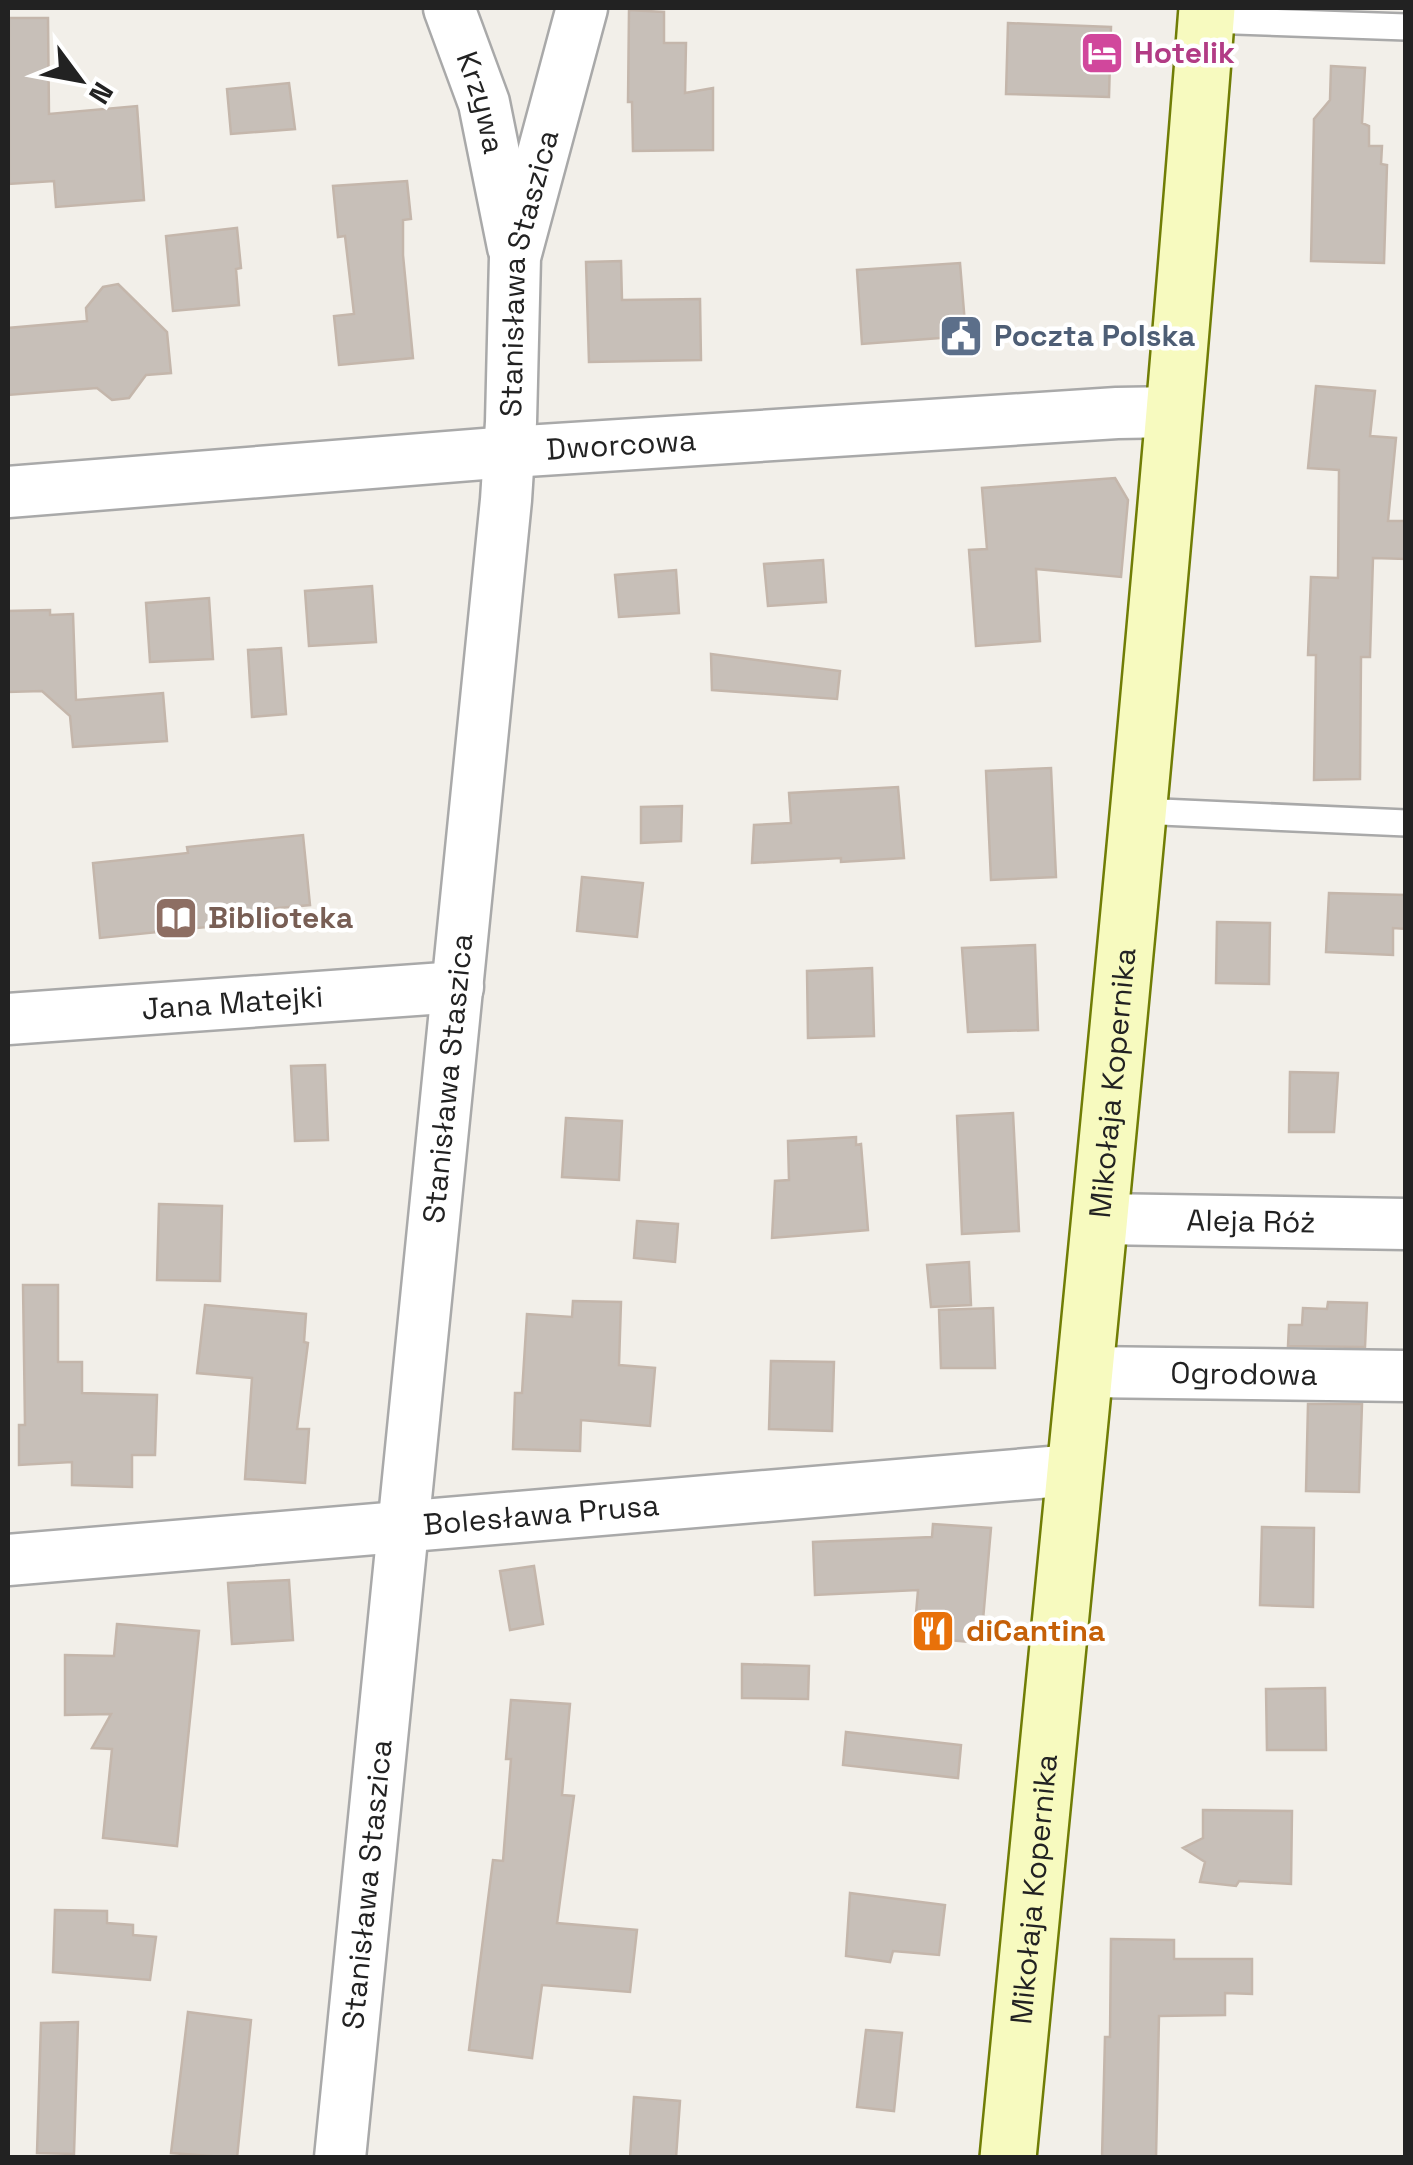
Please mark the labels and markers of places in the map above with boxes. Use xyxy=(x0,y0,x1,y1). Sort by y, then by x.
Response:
hotel icon: Hotelik xyxy=(1079,30,1125,76)
place label: Hotelik xyxy=(1134,33,1235,72)
public building icon: Poczta Polska xyxy=(938,313,984,359)
place label: Poczta Polska xyxy=(994,316,1195,355)
library icon: Biblioteka xyxy=(153,895,199,941)
place label: Biblioteka xyxy=(208,898,353,937)
restaurant icon: diCantina xyxy=(910,1608,956,1654)
place label: diCantina xyxy=(966,1611,1105,1650)

